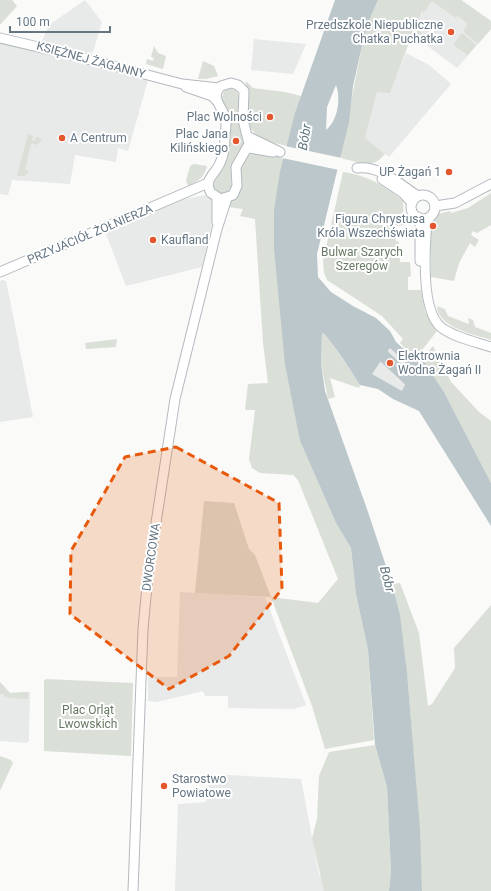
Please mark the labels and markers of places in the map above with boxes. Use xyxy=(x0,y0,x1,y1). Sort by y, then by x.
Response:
place label: Przedszkole Niepubliczne Chatka Puchatka xyxy=(306,18,443,46)
marker: Przedszkole Niepubliczne Chatka Puchatka xyxy=(446,27,456,37)
place label: Plac Wolności xyxy=(187,110,262,124)
marker: Plac Wolności xyxy=(265,112,275,122)
place label: Plac Jana Kilińskiego xyxy=(170,127,228,155)
place label: A Centrum xyxy=(70,131,127,145)
marker: A Centrum xyxy=(57,133,67,143)
marker: Plac Jana Kilińskiego xyxy=(231,136,241,146)
place label: UP Żagań 1 xyxy=(379,164,441,179)
marker: UP Żagań 1 xyxy=(444,167,454,177)
place label: Figura Chrystusa Króla Wszechświata xyxy=(317,212,425,240)
marker: Figura Chrystusa Króla Wszechświata xyxy=(428,221,438,231)
place label: Kaufland xyxy=(161,233,208,247)
marker: Kaufland xyxy=(148,235,158,245)
place label: Elektrownia Wodna Żagań II xyxy=(398,349,481,377)
marker: Elektrownia Wodna Żagań II xyxy=(385,358,395,368)
place label: Starostwo Powiatowe xyxy=(172,772,231,800)
marker: Starostwo Powiatowe xyxy=(159,781,169,791)

